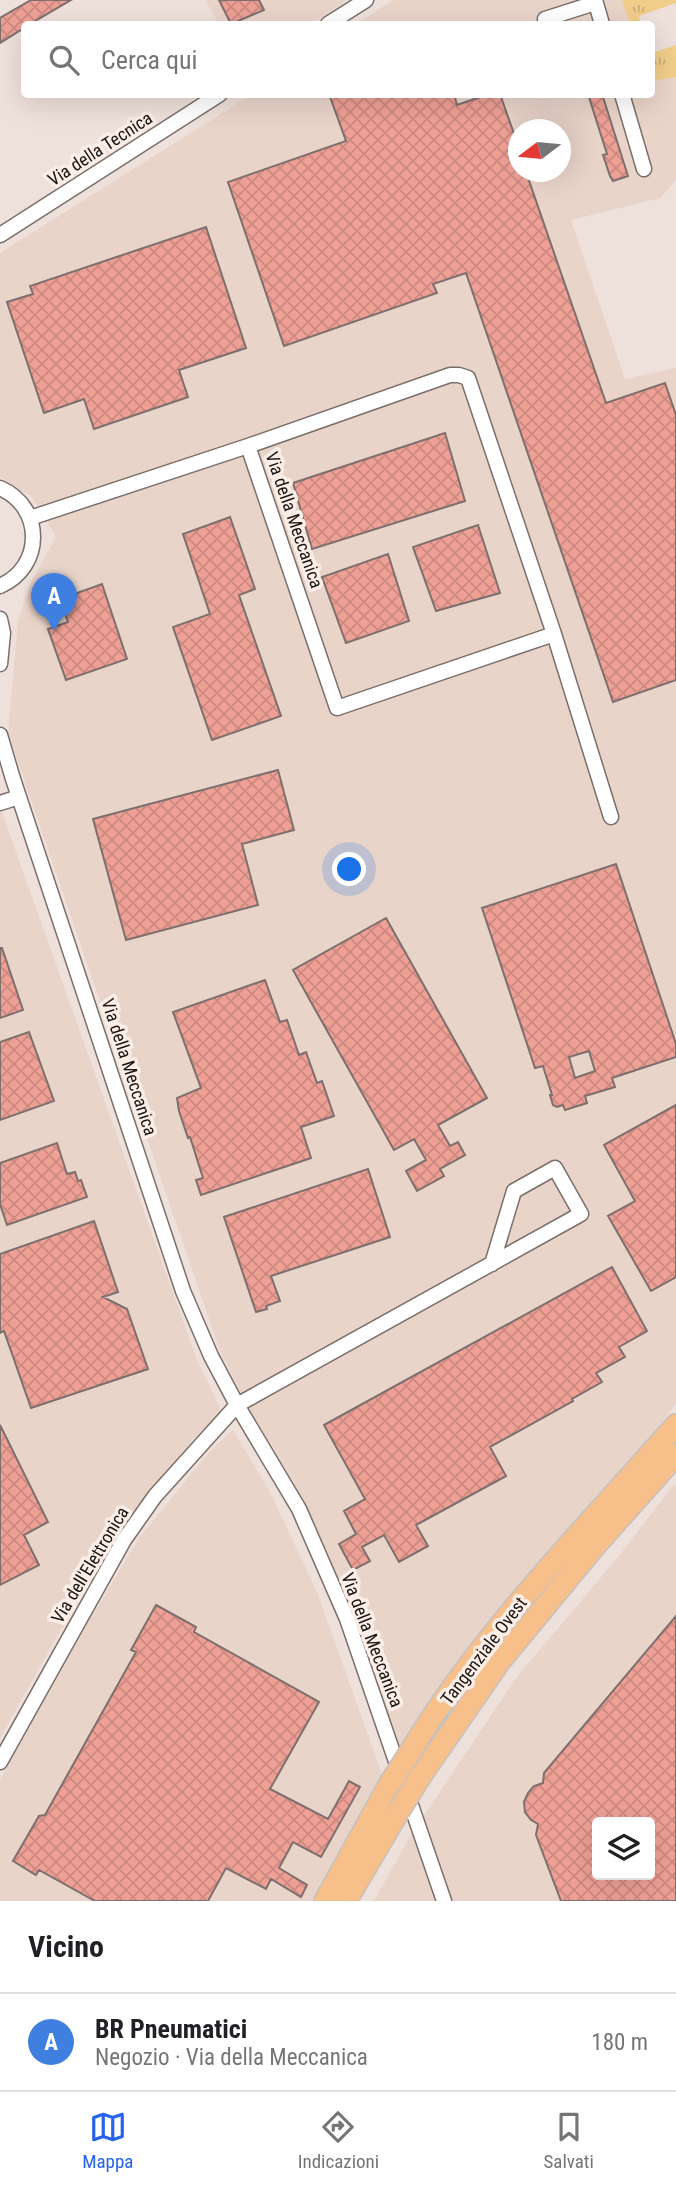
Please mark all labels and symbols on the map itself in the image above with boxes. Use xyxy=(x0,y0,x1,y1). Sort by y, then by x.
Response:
street label: Via della Tecnica xyxy=(44,107,156,190)
north arrow xyxy=(508,119,571,182)
street label: Via della Meccanica xyxy=(261,449,328,591)
pin: A xyxy=(31,573,77,631)
your location xyxy=(332,852,366,886)
street label: Via della Meccanica xyxy=(97,996,161,1138)
street label: Via dell'Elettronica xyxy=(47,1503,133,1627)
street label: Via della Meccanica xyxy=(337,1570,408,1710)
street label: Tangenziale Ovest xyxy=(436,1593,531,1709)

